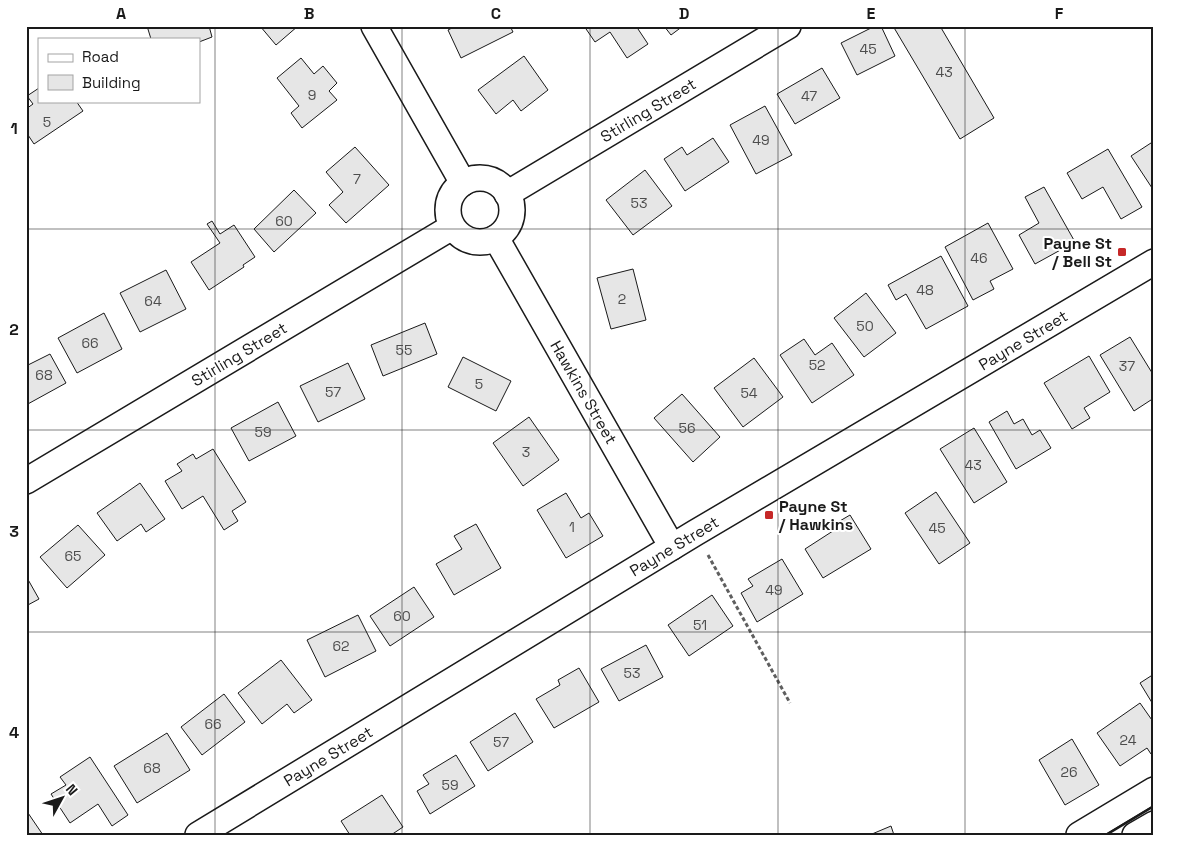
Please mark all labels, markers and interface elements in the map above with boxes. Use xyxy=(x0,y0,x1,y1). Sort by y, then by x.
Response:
text: A xyxy=(116,3,126,24)
text: B xyxy=(304,3,314,24)
text: C xyxy=(491,3,501,24)
text: D xyxy=(679,3,689,24)
text: E xyxy=(867,3,876,24)
text: F xyxy=(1055,3,1064,24)
legend xyxy=(38,38,200,102)
house number: 45 xyxy=(859,40,877,58)
text: Road xyxy=(82,47,119,66)
house number: 43 xyxy=(935,63,953,81)
text: Building xyxy=(82,73,141,92)
street label: Stirling Street xyxy=(597,74,700,147)
house number: 9 xyxy=(308,86,316,104)
house number: 47 xyxy=(801,87,817,105)
house number: 5 xyxy=(43,113,51,131)
text: 1 xyxy=(10,118,18,139)
house number: 49 xyxy=(752,131,770,149)
house number: 7 xyxy=(353,170,361,188)
house number: 53 xyxy=(631,194,647,212)
house number: 60 xyxy=(275,212,293,230)
place label: Payne St / Bell St xyxy=(1043,233,1112,272)
marker: Payne St / Bell St xyxy=(1116,246,1128,258)
house number: 46 xyxy=(970,249,988,267)
house number: 48 xyxy=(916,281,934,299)
house number: 2 xyxy=(618,290,626,308)
house number: 64 xyxy=(144,292,162,310)
street label: Payne Street xyxy=(975,306,1072,375)
house number: 50 xyxy=(856,317,874,335)
street label: Stirling Street xyxy=(188,318,291,391)
text: 2 xyxy=(9,319,19,340)
house number: 66 xyxy=(81,334,99,352)
street label: Hawkins Street xyxy=(545,337,622,448)
house number: 55 xyxy=(396,341,412,359)
house number: 52 xyxy=(809,356,825,374)
house number: 37 xyxy=(1119,357,1135,375)
house number: 68 xyxy=(35,366,53,384)
house number: 5 xyxy=(475,375,483,393)
house number: 57 xyxy=(325,383,341,401)
house number: 54 xyxy=(740,384,758,402)
house number: 56 xyxy=(679,419,695,437)
house number: 59 xyxy=(255,423,271,441)
house number: 3 xyxy=(522,443,530,461)
house number: 43 xyxy=(964,456,982,474)
place label: Payne St / Hawkins xyxy=(778,496,853,535)
marker: Payne St / Hawkins xyxy=(763,509,775,521)
street label: Payne Street xyxy=(626,512,723,581)
house number: 1 xyxy=(569,518,575,536)
house number: 45 xyxy=(928,519,946,537)
text: 3 xyxy=(9,521,19,542)
house number: 65 xyxy=(65,547,81,565)
house number: 49 xyxy=(765,581,783,599)
house number: 60 xyxy=(393,607,411,625)
house number: 51 xyxy=(693,616,707,634)
house number: 62 xyxy=(333,637,349,655)
house number: 53 xyxy=(624,664,640,682)
house number: 66 xyxy=(204,715,222,733)
text: 4 xyxy=(9,722,19,743)
street label: Payne Street xyxy=(280,722,377,791)
house number: 24 xyxy=(1120,731,1137,749)
house number: 57 xyxy=(493,733,509,751)
house number: 68 xyxy=(143,759,161,777)
house number: 26 xyxy=(1060,763,1078,781)
north arrow xyxy=(38,774,88,824)
house number: 59 xyxy=(442,776,458,794)
text: N xyxy=(62,780,82,799)

